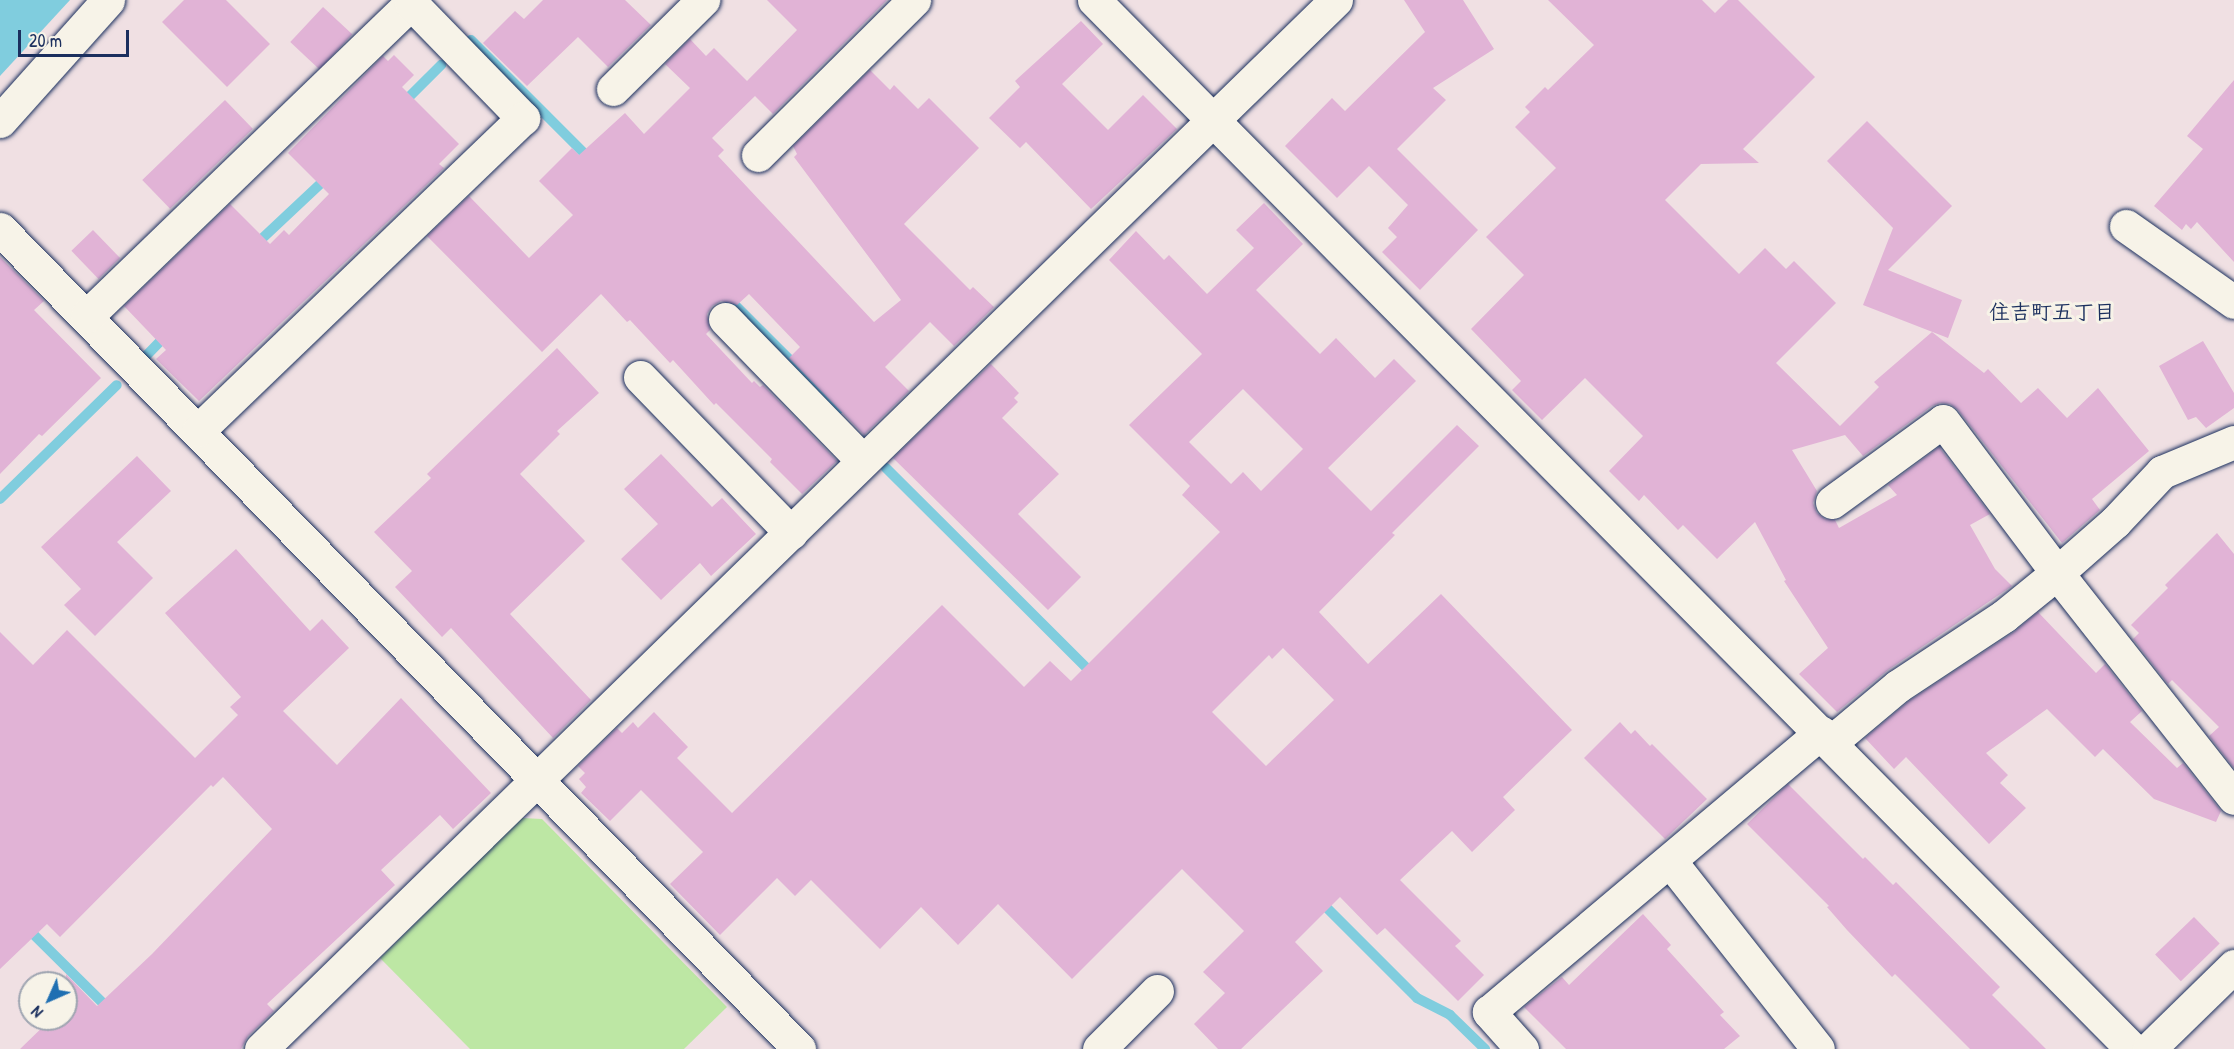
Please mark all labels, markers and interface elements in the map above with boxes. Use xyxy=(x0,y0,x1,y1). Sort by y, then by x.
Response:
scale bar xyxy=(21,18,132,56)
text: 20 m xyxy=(29,28,62,53)
district label: 住吉町五丁目 xyxy=(1989,299,2115,325)
north arrow xyxy=(18,971,78,1031)
text: N xyxy=(26,1002,47,1023)

